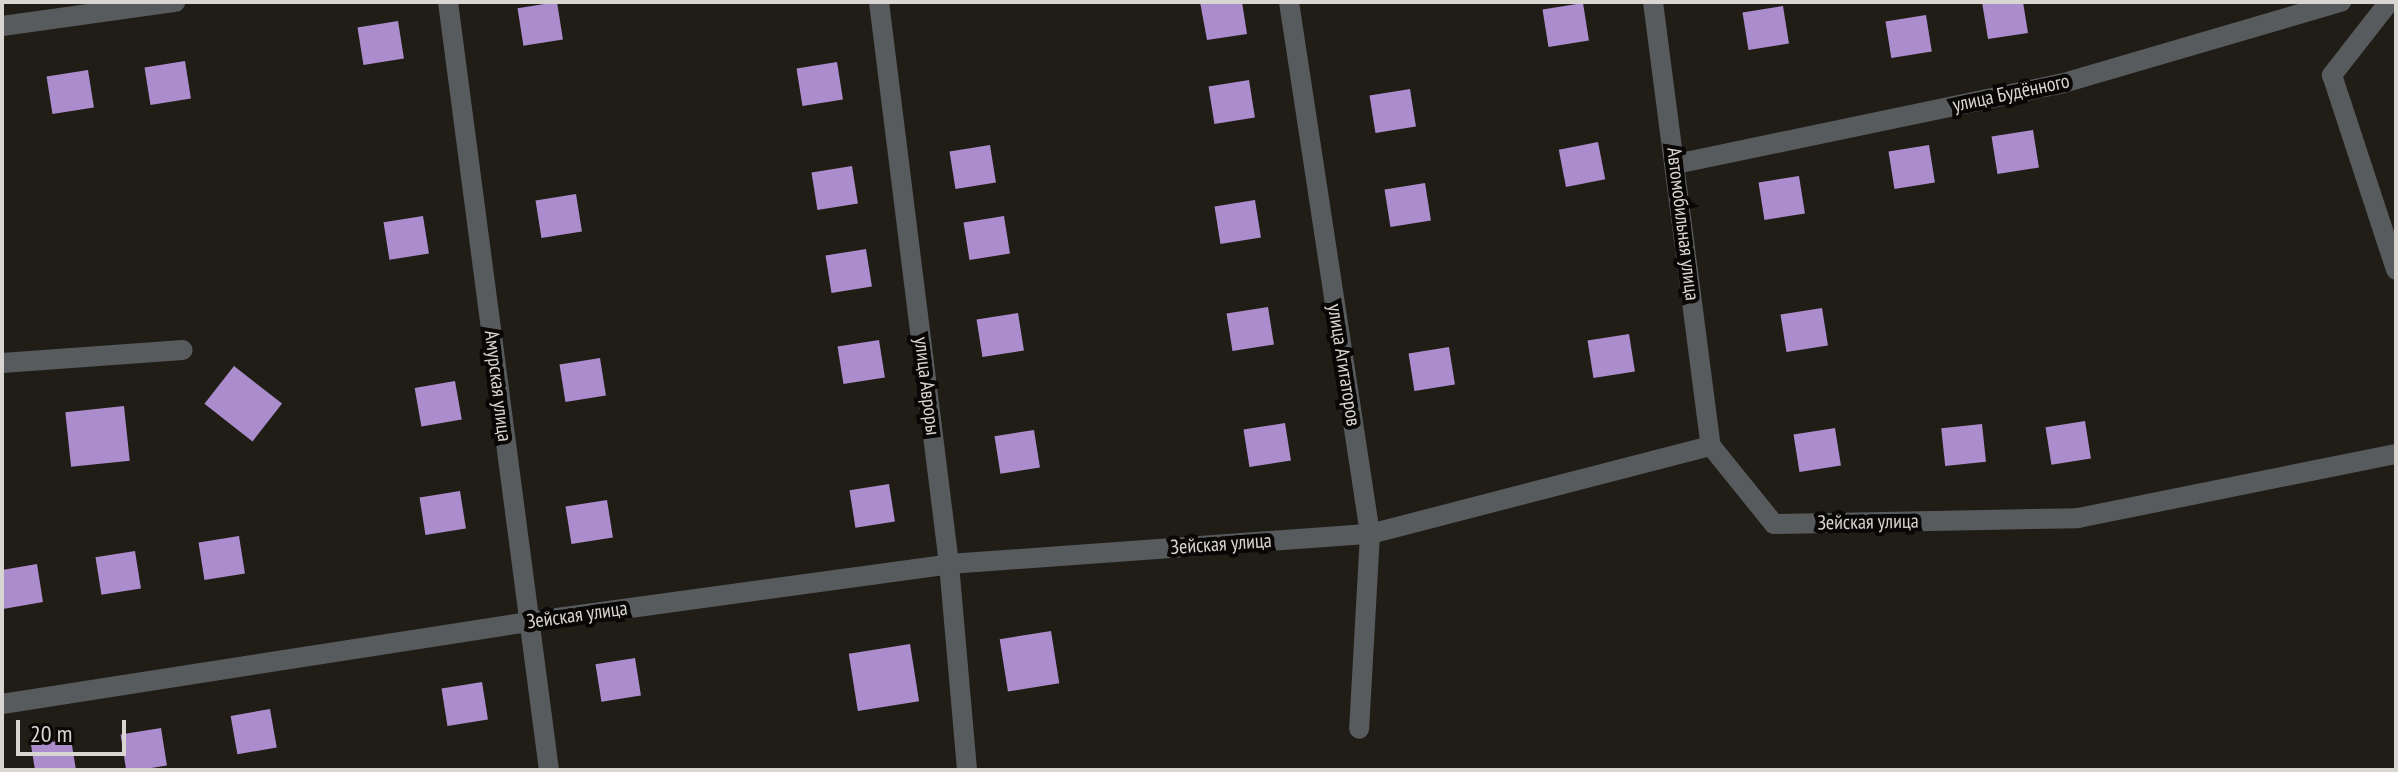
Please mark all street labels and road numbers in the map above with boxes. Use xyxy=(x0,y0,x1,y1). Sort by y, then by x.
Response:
street label: улица Будённого xyxy=(1950,69,2072,117)
street label: Автомобильная улица xyxy=(1662,146,1704,302)
street label: улица Агитаторов xyxy=(1322,302,1366,428)
street label: Амурская улица xyxy=(479,329,517,443)
street label: улица Авроры xyxy=(909,335,945,437)
street label: Зейская улица xyxy=(1817,509,1919,535)
street label: Зейская улица xyxy=(1169,528,1273,560)
street label: Зейская улица xyxy=(525,596,629,634)

